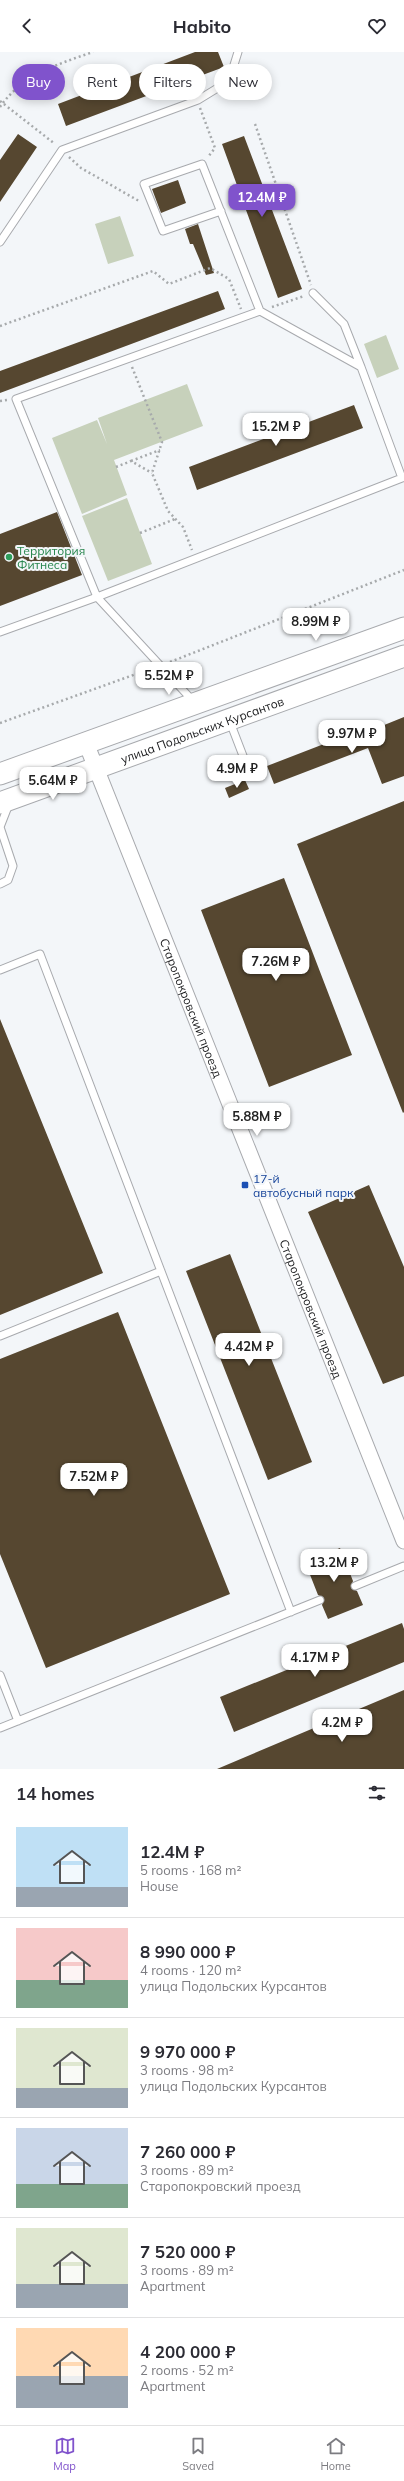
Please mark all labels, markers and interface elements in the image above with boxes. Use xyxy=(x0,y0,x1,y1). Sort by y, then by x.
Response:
icon: back xyxy=(16,15,38,37)
text: Habito xyxy=(173,15,231,38)
icon: heart xyxy=(366,15,388,37)
chip: Buy xyxy=(12,64,65,100)
chip: Rent xyxy=(73,64,131,100)
chip: Filters xyxy=(139,64,206,100)
chip: New xyxy=(214,64,272,100)
pin: 12.4M ₽ xyxy=(225,184,299,218)
text: 12.4M ₽ xyxy=(237,189,287,205)
pin: 15.2M ₽ xyxy=(239,413,313,447)
text: 15.2M ₽ xyxy=(251,418,301,434)
place label: Территория Фитнеса xyxy=(17,543,85,572)
marker: Территория Фитнеса xyxy=(4,552,14,562)
pin: 8.99M ₽ xyxy=(279,608,353,642)
text: 8.99M ₽ xyxy=(291,613,341,629)
pin: 5.52M ₽ xyxy=(132,662,206,696)
text: 5.52M ₽ xyxy=(144,667,194,683)
street label: улица Подольских Курсантов xyxy=(118,693,286,766)
pin: 9.97M ₽ xyxy=(315,720,389,754)
text: 9.97M ₽ xyxy=(327,725,377,741)
pin: 4.9M ₽ xyxy=(204,755,270,789)
text: 4.9M ₽ xyxy=(216,760,258,776)
pin: 5.64M ₽ xyxy=(16,767,90,801)
text: 5.64M ₽ xyxy=(28,772,78,788)
street label: Старопокровский проезд xyxy=(157,936,226,1080)
pin: 7.26M ₽ xyxy=(239,948,313,982)
text: 7.26M ₽ xyxy=(251,953,301,969)
pin: 5.88M ₽ xyxy=(220,1103,294,1137)
text: 5.88M ₽ xyxy=(232,1108,282,1124)
place label: 17-й автобусный парк xyxy=(253,1171,354,1200)
marker: 17-й автобусный парк xyxy=(240,1180,250,1190)
street label: Старопокровский проезд xyxy=(277,1237,346,1380)
pin: 4.42M ₽ xyxy=(212,1333,286,1367)
text: 4.42M ₽ xyxy=(224,1338,274,1354)
pin: 7.52M ₽ xyxy=(57,1463,131,1497)
text: 7.52M ₽ xyxy=(69,1468,119,1484)
pin: 13.2M ₽ xyxy=(297,1549,371,1583)
text: 13.2M ₽ xyxy=(309,1554,359,1570)
pin: 4.17M ₽ xyxy=(278,1644,352,1678)
text: 4.17M ₽ xyxy=(290,1649,340,1665)
pin: 4.2M ₽ xyxy=(309,1709,375,1743)
text: 4.2M ₽ xyxy=(321,1714,363,1730)
icon: filters xyxy=(366,1782,388,1804)
text: 14 homes xyxy=(16,1783,95,1804)
text: 12.4M ₽ xyxy=(140,1841,204,1862)
icon: home xyxy=(48,1843,96,1891)
text: 5 rooms · 168 m² xyxy=(140,1862,241,1878)
text: House xyxy=(140,1878,178,1894)
text: 8 990 000 ₽ xyxy=(140,1941,236,1962)
icon: home xyxy=(48,1944,96,1992)
text: 4 rooms · 120 m² xyxy=(140,1962,241,1978)
text: улица Подольских Курсантов xyxy=(140,1978,327,1994)
text: 9 970 000 ₽ xyxy=(140,2041,236,2062)
icon: home xyxy=(48,2044,96,2092)
text: 3 rooms · 98 m² xyxy=(140,2062,234,2078)
text: улица Подольских Курсантов xyxy=(140,2078,327,2094)
text: 7 260 000 ₽ xyxy=(140,2141,236,2162)
icon: home xyxy=(48,2144,96,2192)
text: 3 rooms · 89 m² xyxy=(140,2162,234,2178)
text: Старопокровский проезд xyxy=(140,2178,301,2194)
text: 7 520 000 ₽ xyxy=(140,2241,236,2262)
icon: home xyxy=(48,2244,96,2292)
text: 3 rooms · 89 m² xyxy=(140,2262,234,2278)
text: Apartment xyxy=(140,2278,205,2294)
text: 4 200 000 ₽ xyxy=(140,2341,236,2362)
icon: home xyxy=(48,2344,96,2392)
text: 2 rooms · 52 m² xyxy=(140,2362,234,2378)
text: Apartment xyxy=(140,2378,205,2394)
tab: Map xyxy=(53,2435,76,2473)
tab: Saved xyxy=(182,2435,214,2473)
tab: Home xyxy=(320,2435,351,2473)

